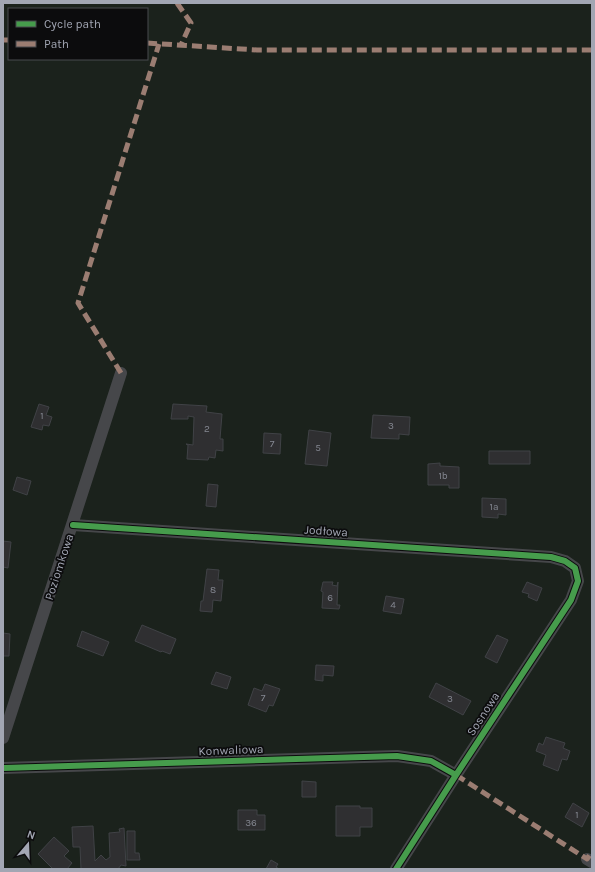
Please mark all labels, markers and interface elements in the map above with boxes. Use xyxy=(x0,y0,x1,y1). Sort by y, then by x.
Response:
legend xyxy=(8,8,148,60)
text: Cycle path xyxy=(44,17,101,31)
text: Path xyxy=(44,37,69,51)
house number: 1 xyxy=(40,410,44,422)
house number: 3 xyxy=(388,420,394,432)
house number: 2 xyxy=(204,423,210,435)
house number: 7 xyxy=(270,438,275,450)
house number: 5 xyxy=(315,442,321,454)
house number: 1b xyxy=(438,470,448,482)
house number: 1a xyxy=(490,501,498,513)
street label: Jodłowa xyxy=(304,522,348,540)
street label: Poziomkowa xyxy=(42,532,76,602)
house number: 8 xyxy=(210,584,216,596)
house number: 6 xyxy=(327,592,333,604)
house number: 4 xyxy=(390,599,396,611)
street label: Sosnowa xyxy=(464,690,502,738)
house number: 7 xyxy=(261,692,266,704)
house number: 3 xyxy=(447,693,453,705)
street label: Konwaliowa xyxy=(198,742,264,758)
house number: 1 xyxy=(575,809,579,821)
house number: 36 xyxy=(245,817,257,829)
north arrow xyxy=(8,824,48,864)
text: N xyxy=(25,828,37,842)

